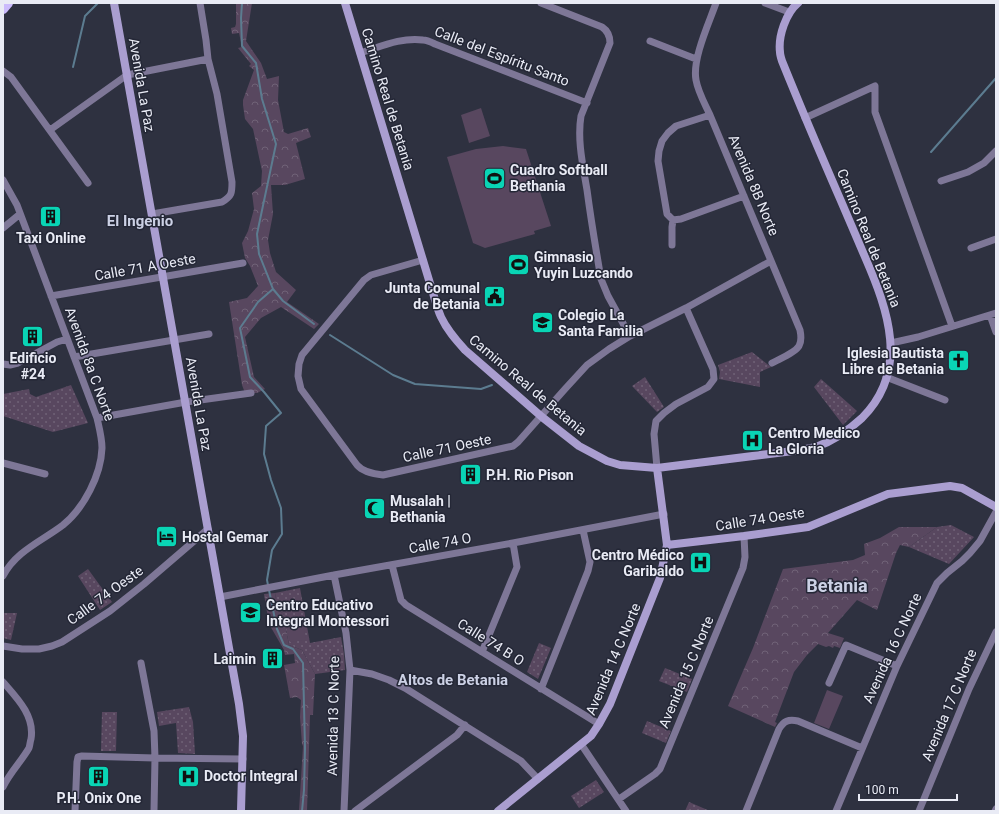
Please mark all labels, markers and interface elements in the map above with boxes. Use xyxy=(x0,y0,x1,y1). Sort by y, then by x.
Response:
street label: Calle del Espíritu Santo xyxy=(432,23,572,89)
street label: Camino Real de Betania xyxy=(359,26,417,172)
street label: Avenida La Paz xyxy=(126,37,158,133)
street label: Avenida 8B Norte xyxy=(726,132,782,238)
place label: Cuadro Softball Bethania xyxy=(510,162,608,194)
sports icon: Cuadro Softball Bethania xyxy=(481,165,507,191)
street label: Camino Real de Betania xyxy=(834,166,904,310)
building icon: Taxi Online xyxy=(38,203,64,229)
district label: El Ingenio xyxy=(107,212,173,230)
place label: Taxi Online xyxy=(16,230,86,246)
place label: Gimnasio Yuyin Luzcando xyxy=(534,249,633,281)
street label: Calle 71 A Oeste xyxy=(93,250,197,284)
sports icon: Gimnasio Yuyin Luzcando xyxy=(505,252,531,278)
place label: Junta Comunal de Betania xyxy=(385,280,480,312)
public building icon: Junta Comunal de Betania xyxy=(482,283,508,309)
street label: Avenida 8a C Norte xyxy=(62,305,118,423)
place label: Colegio La Santa Familia xyxy=(558,307,644,339)
school or university icon: Colegio La Santa Familia xyxy=(530,310,556,336)
building icon: Edificio #24 xyxy=(20,323,46,349)
street label: Camino Real de Betania xyxy=(466,331,590,439)
place label: Iglesia Bautista Libre de Betania xyxy=(842,345,945,377)
church icon: Iglesia Bautista Libre de Betania xyxy=(946,348,972,374)
place label: Edificio #24 xyxy=(10,350,56,382)
street label: Avenida La Paz xyxy=(183,356,215,452)
place label: Centro Medico La Gloria xyxy=(768,425,860,457)
hospital icon: Centro Medico La Gloria xyxy=(740,428,766,454)
street label: Calle 71 Oeste xyxy=(401,431,493,465)
building icon: P.H. Rio Pison xyxy=(457,462,483,488)
place label: P.H. Rio Pison xyxy=(486,467,574,483)
place label: Musalah | Bethania xyxy=(390,493,451,525)
mosque icon: Musalah | Bethania xyxy=(361,496,387,522)
street label: Calle 74 Oeste xyxy=(714,504,806,534)
hotel icon: Hostal Gemar xyxy=(153,524,179,550)
place label: Hostal Gemar xyxy=(182,529,268,545)
street label: Calle 74 O xyxy=(407,530,473,556)
place label: Centro Médico Garibaldo xyxy=(592,547,684,579)
hospital icon: Centro Médico Garibaldo xyxy=(687,550,713,576)
street label: Calle 74 Oeste xyxy=(64,562,146,628)
district label: Betania xyxy=(806,575,868,596)
street label: Avenida 16 C Norte xyxy=(859,590,925,706)
place label: Centro Educativo Integral Montessori xyxy=(266,597,389,629)
school or university icon: Centro Educativo Integral Montessori xyxy=(237,600,263,626)
street label: Avenida 14 C Norte xyxy=(582,601,644,717)
street label: Avenida 15 C Norte xyxy=(655,614,717,730)
street label: Calle 74 B O xyxy=(455,615,527,669)
building icon: Laimin xyxy=(259,646,285,672)
street label: Avenida 17 C Norte xyxy=(918,647,980,763)
place label: Laimin xyxy=(214,651,256,667)
street label: Avenida 13 C Norte xyxy=(324,656,342,776)
district label: Altos de Betania xyxy=(398,671,508,689)
building icon: P.H. Onix One xyxy=(86,763,112,789)
hospital icon: Doctor Integral xyxy=(176,763,202,789)
place label: Doctor Integral xyxy=(204,768,298,784)
scale bar xyxy=(859,776,957,802)
text: 100 m xyxy=(865,783,899,797)
place label: P.H. Onix One xyxy=(57,790,142,806)

